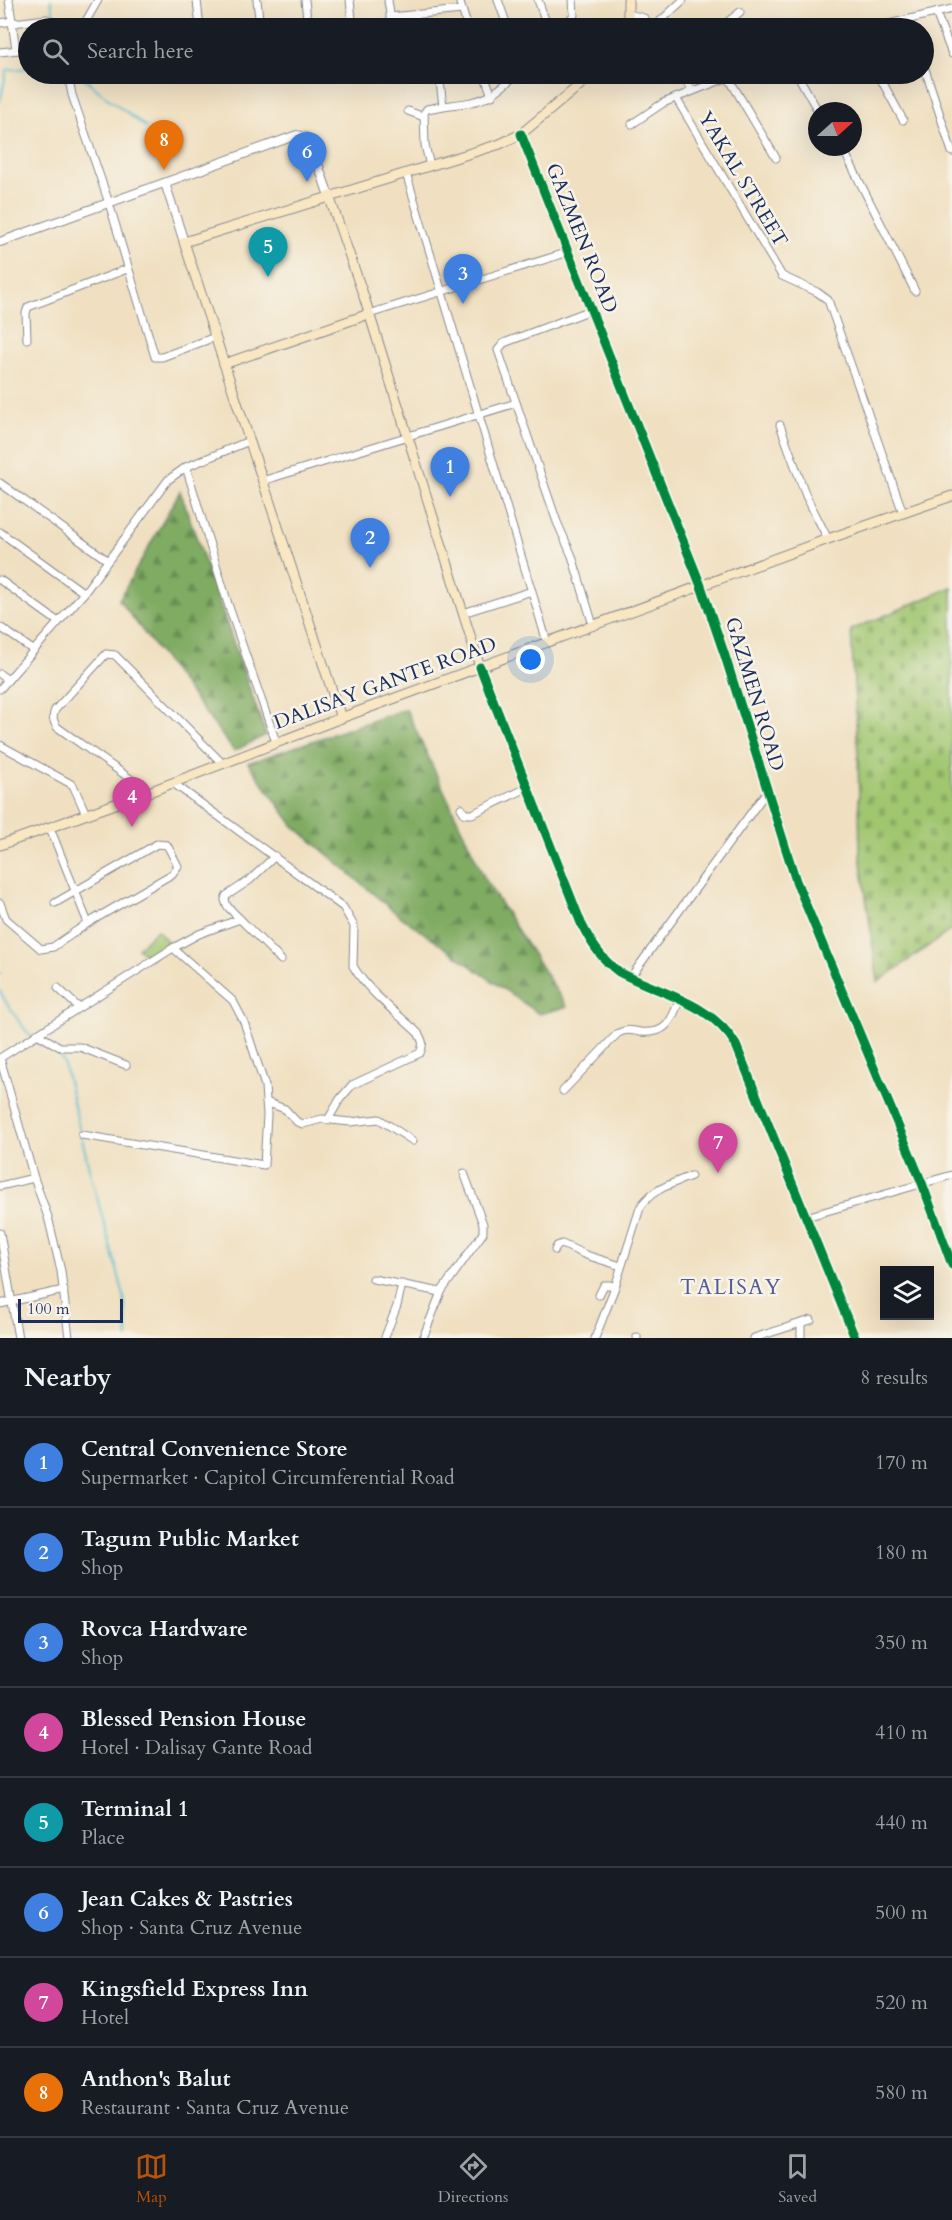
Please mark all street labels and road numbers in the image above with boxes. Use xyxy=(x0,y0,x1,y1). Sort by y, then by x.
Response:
street label: YAKAL STREET xyxy=(692,106,794,252)
street label: GAZMEN ROAD xyxy=(540,159,624,317)
street label: GAZMEN ROAD xyxy=(719,614,791,774)
street label: DALISAY GANTE ROAD xyxy=(270,630,500,736)

